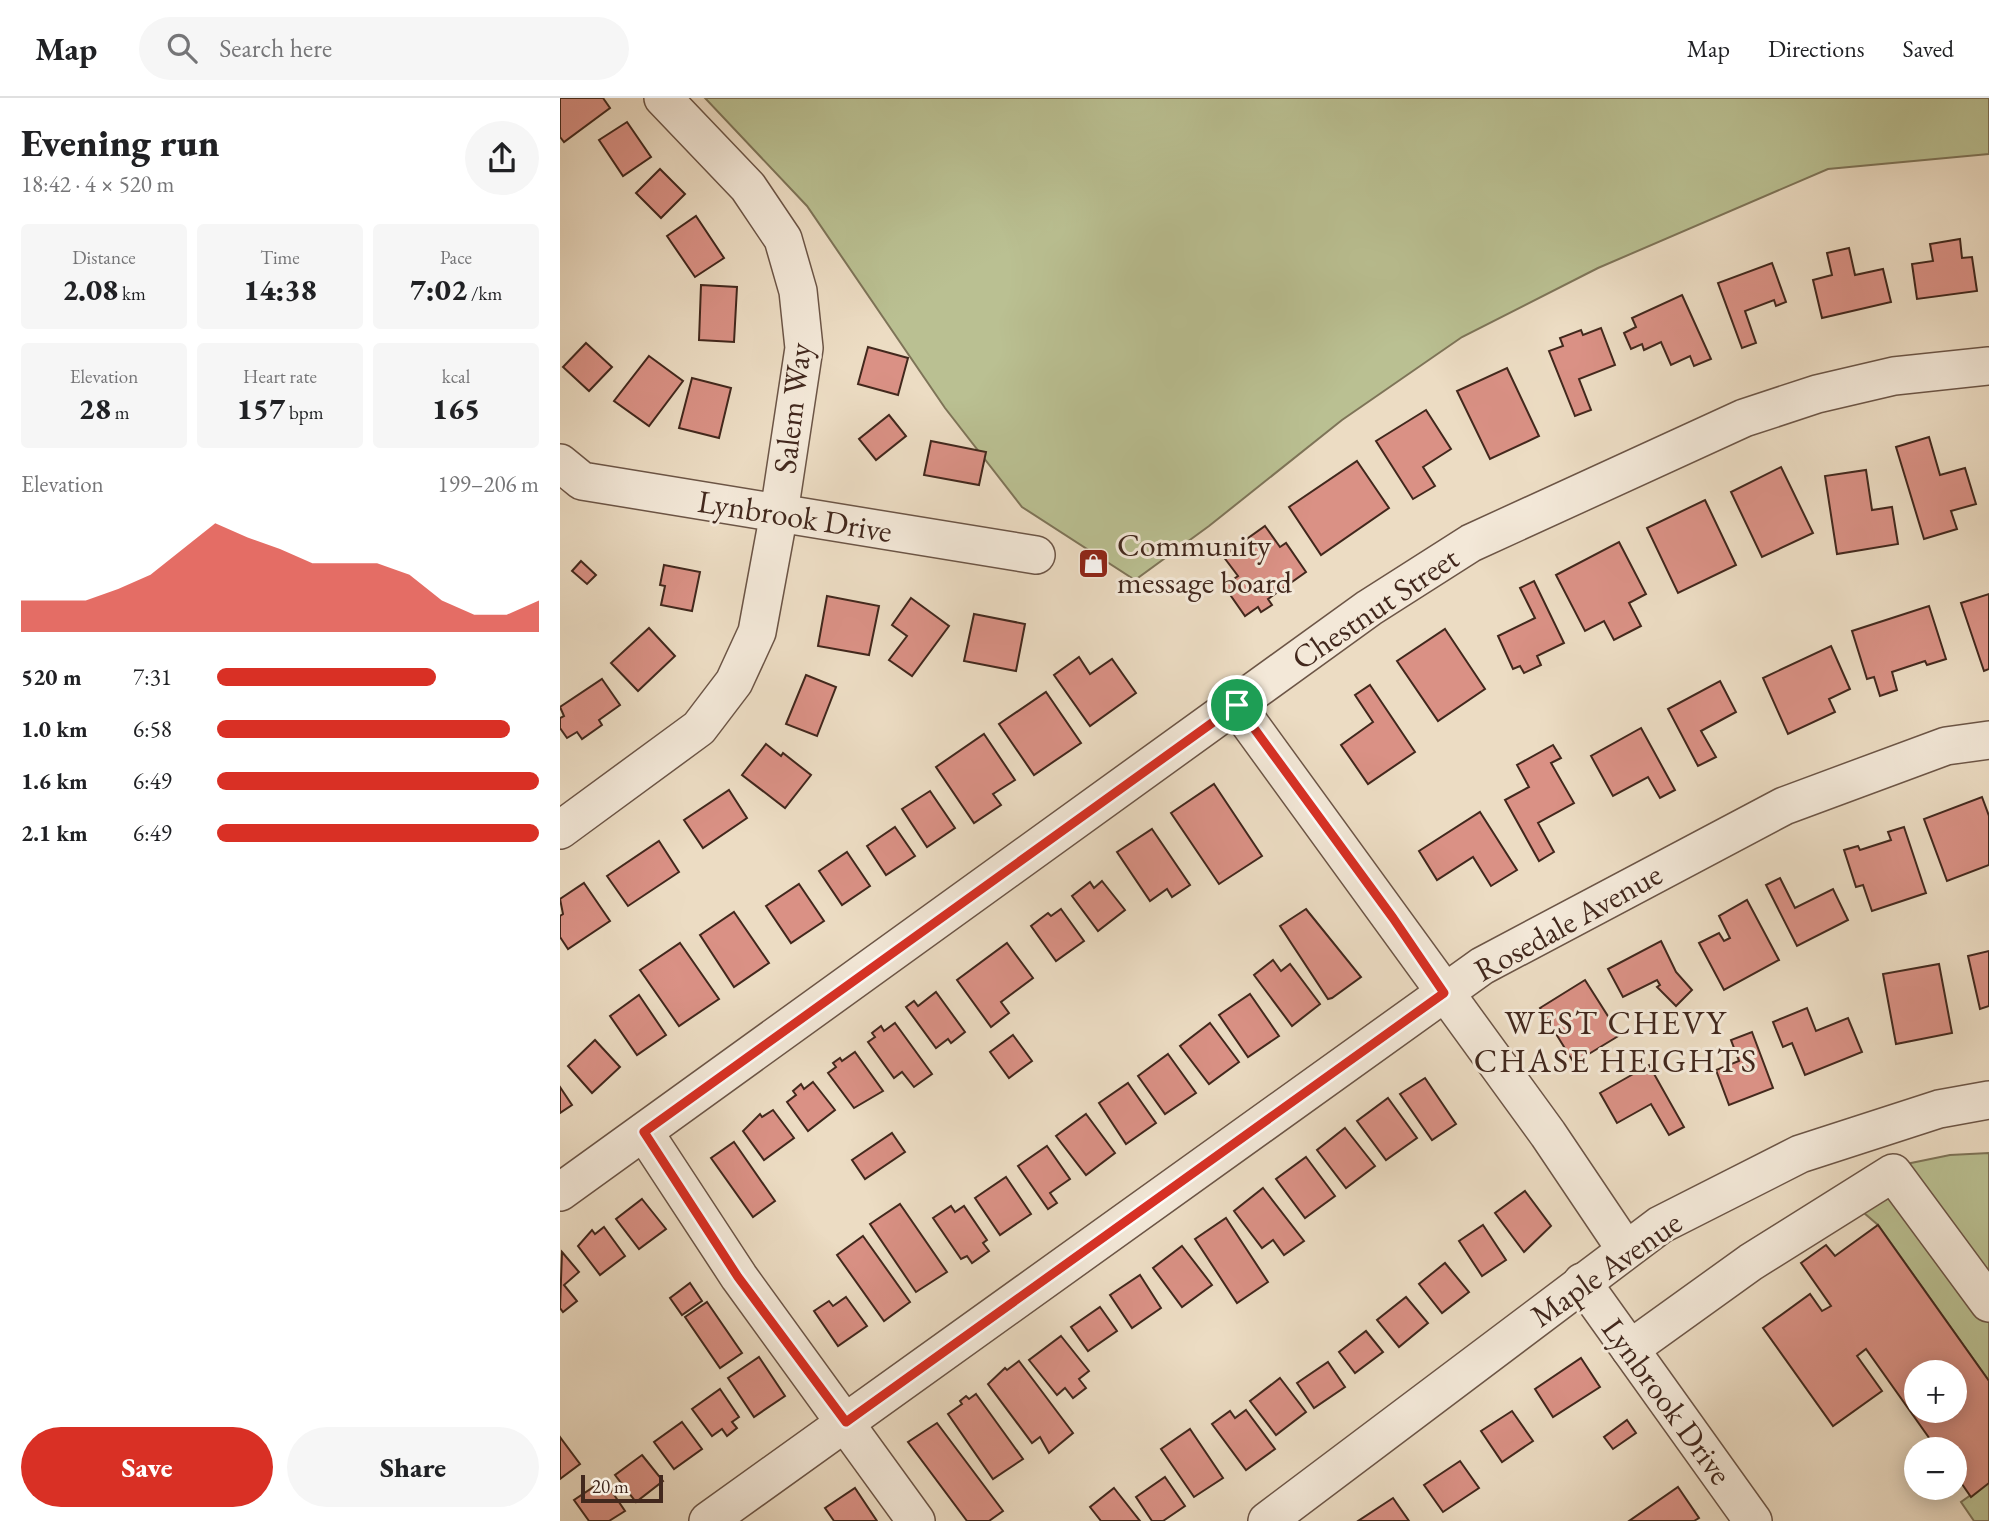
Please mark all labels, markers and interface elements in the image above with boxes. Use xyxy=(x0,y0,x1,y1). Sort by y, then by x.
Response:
search box xyxy=(139,17,629,80)
text: Map xyxy=(35,27,97,70)
icon: search xyxy=(163,29,201,67)
text: Search here xyxy=(219,31,332,65)
text: Map xyxy=(1687,33,1730,64)
text: Directions xyxy=(1768,33,1865,64)
text: Saved xyxy=(1903,33,1954,64)
text: Evening run xyxy=(21,118,219,167)
button: share xyxy=(465,121,539,195)
text: 18:42 · 4 × 520 m xyxy=(21,169,174,199)
text: Distance xyxy=(72,245,136,270)
text: Time xyxy=(260,245,300,270)
text: Pace xyxy=(440,245,472,270)
text: 2.08 xyxy=(62,270,118,309)
text: 14:38 xyxy=(243,270,317,309)
text: 7:02 xyxy=(410,270,467,309)
text: km xyxy=(118,281,146,306)
text: /km xyxy=(467,281,502,306)
street label: Salem Way xyxy=(763,339,821,476)
text: Elevation xyxy=(70,364,138,389)
text: Heart rate xyxy=(243,364,317,389)
text: kcal xyxy=(442,364,470,389)
text: 28 xyxy=(79,389,111,428)
text: 157 xyxy=(237,389,285,428)
text: 165 xyxy=(432,389,480,428)
text: m xyxy=(111,400,130,425)
text: bpm xyxy=(285,400,323,425)
text: Elevation xyxy=(21,469,104,499)
text: 199–206 m xyxy=(438,469,539,499)
street label: Lynbrook Drive xyxy=(695,480,895,552)
place label: Community message board xyxy=(1117,524,1293,603)
street label: Chestnut Street xyxy=(1283,537,1467,679)
shop icon: Community message board xyxy=(1077,546,1111,580)
text: 520 m xyxy=(21,662,82,692)
text: 7:31 xyxy=(133,662,172,692)
pin xyxy=(1207,675,1267,735)
icon: arrive xyxy=(1218,686,1256,724)
text: 1.0 km xyxy=(21,714,88,744)
text: 6:58 xyxy=(133,714,172,744)
text: 1.6 km xyxy=(21,766,88,796)
text: 6:49 xyxy=(133,766,172,796)
text: 2.1 km xyxy=(21,818,88,848)
text: 6:49 xyxy=(133,818,172,848)
street label: Rosedale Avenue xyxy=(1467,853,1669,991)
district label: WEST CHEVY CHASE HEIGHTS xyxy=(1474,1001,1758,1082)
street label: Maple Avenue xyxy=(1522,1201,1690,1337)
street label: Lynbrook Drive xyxy=(1592,1309,1742,1493)
map controls xyxy=(1904,1360,1967,1500)
button: + xyxy=(1904,1360,1967,1423)
button: Save xyxy=(21,1427,273,1507)
button: Share xyxy=(287,1427,539,1507)
button: − xyxy=(1904,1437,1967,1500)
scale bar xyxy=(581,1472,663,1504)
text: 20 m xyxy=(592,1474,629,1499)

